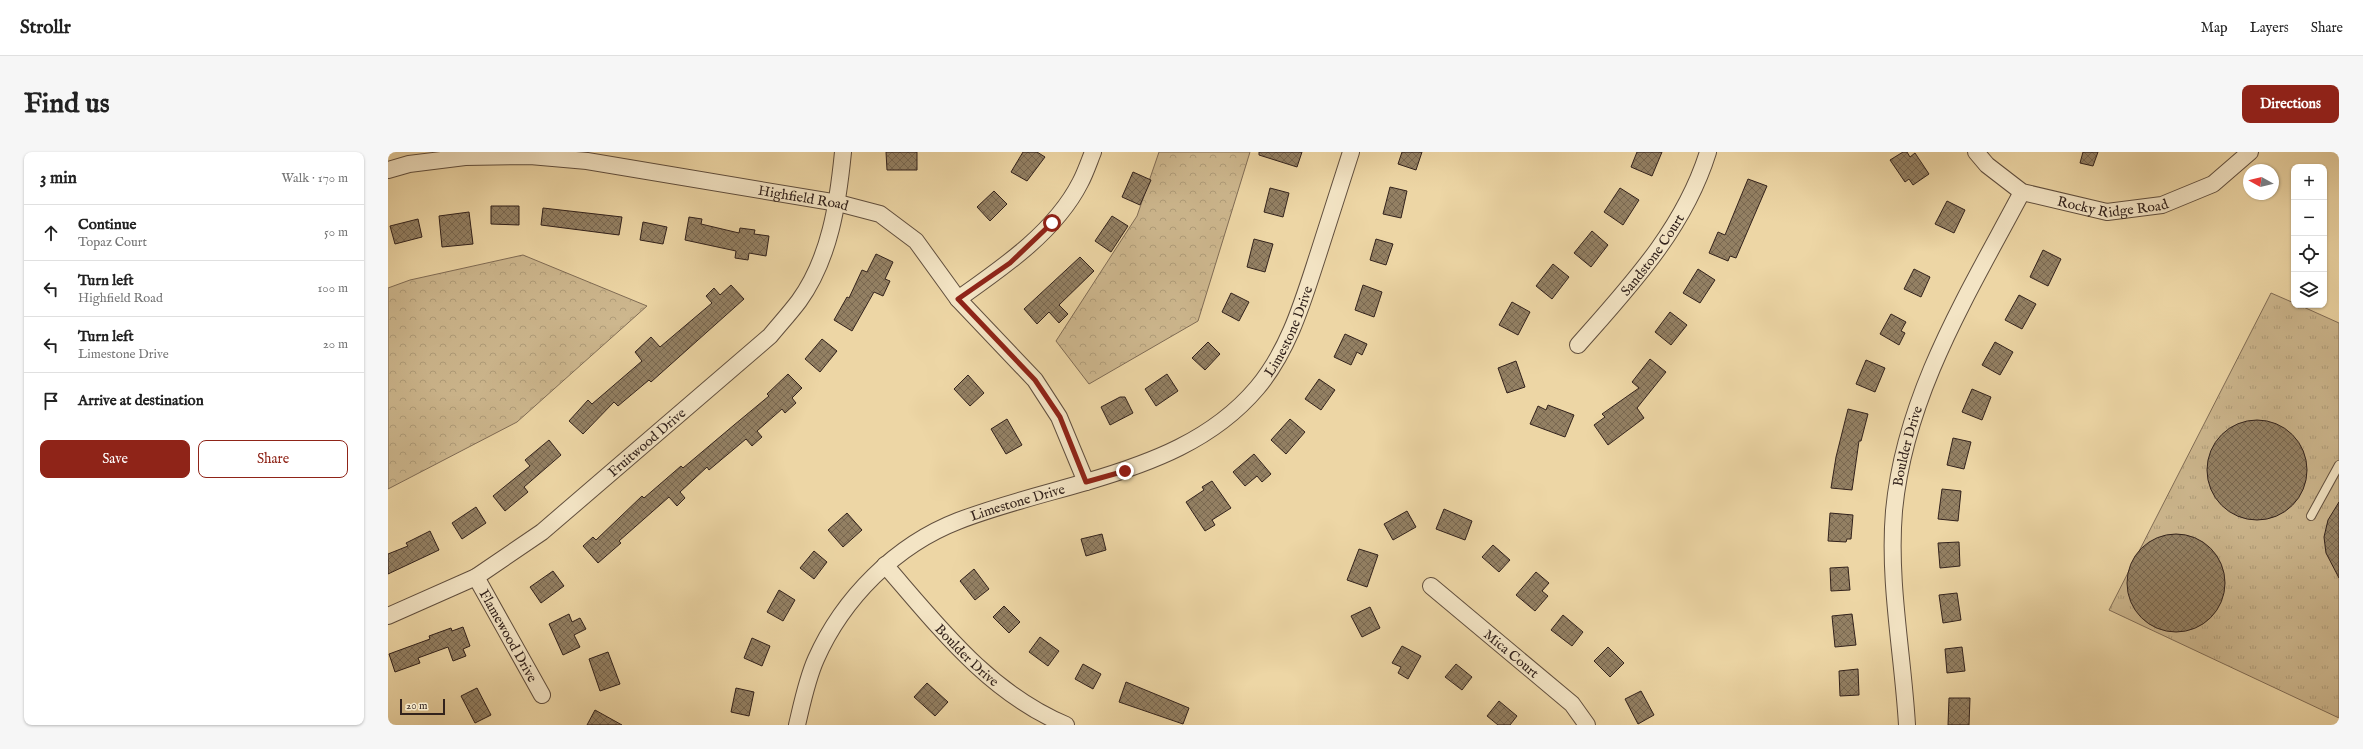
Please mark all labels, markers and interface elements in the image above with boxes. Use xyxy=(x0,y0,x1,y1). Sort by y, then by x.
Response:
text: Strollr xyxy=(20,16,71,40)
text: Map xyxy=(2201,19,2228,37)
text: Layers xyxy=(2250,19,2289,37)
text: Share xyxy=(2311,19,2343,37)
button: Directions xyxy=(2242,85,2339,123)
text: Find us xyxy=(24,87,110,122)
north arrow xyxy=(2243,164,2279,200)
map controls xyxy=(2291,164,2327,308)
button: + xyxy=(2291,164,2327,200)
text: 3 min xyxy=(40,168,77,189)
text: Walk · 170 m xyxy=(282,170,348,187)
street label: Highfield Road xyxy=(757,182,851,216)
street label: Rocky Ridge Road xyxy=(2055,193,2172,222)
button: − xyxy=(2291,200,2327,236)
street label: Sandstone Court xyxy=(1617,211,1689,300)
route start xyxy=(1043,214,1061,232)
text: Continue xyxy=(78,215,136,234)
icon: ahead xyxy=(40,222,62,244)
text: 50 m xyxy=(324,224,348,241)
text: Topaz Court xyxy=(78,234,147,251)
button: locate xyxy=(2291,236,2327,272)
text: Turn left xyxy=(78,271,134,290)
button: layers xyxy=(2291,272,2327,308)
icon: left xyxy=(40,278,62,300)
text: 100 m xyxy=(318,280,348,297)
street label: Limestone Drive xyxy=(1260,283,1317,380)
text: Highfield Road xyxy=(78,290,163,307)
text: Turn left xyxy=(78,327,134,346)
icon: left xyxy=(40,334,62,356)
text: 20 m xyxy=(323,336,348,353)
text: Limestone Drive xyxy=(78,346,169,363)
icon: arrive xyxy=(40,390,62,412)
text: Arrive at destination xyxy=(78,391,204,410)
street label: Boulder Drive xyxy=(1889,403,1927,488)
street label: Fruitwood Drive xyxy=(605,404,690,481)
button: Save xyxy=(40,440,190,478)
button: Share xyxy=(198,440,348,478)
route end xyxy=(1116,462,1134,480)
street label: Limestone Drive xyxy=(968,480,1068,526)
street label: Flamewood Drive xyxy=(475,586,541,686)
street label: Boulder Drive xyxy=(931,621,1003,691)
street label: Mica Court xyxy=(1480,626,1542,683)
scale bar xyxy=(400,697,445,716)
text: 20 m xyxy=(406,699,427,713)

